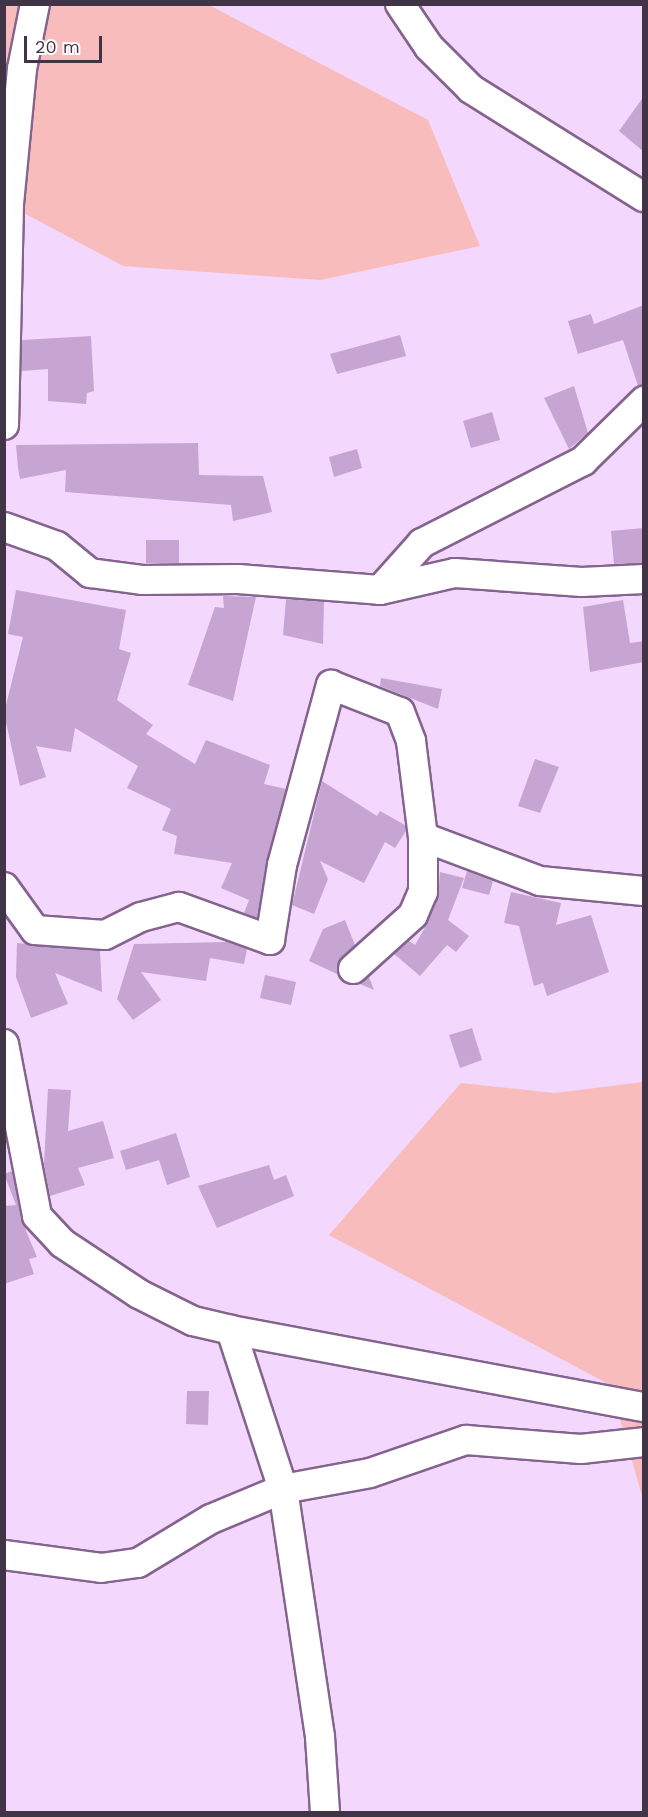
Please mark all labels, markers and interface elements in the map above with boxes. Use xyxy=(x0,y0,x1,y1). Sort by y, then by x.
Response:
scale bar xyxy=(27,24,105,62)
text: 20 m xyxy=(35,36,80,57)

